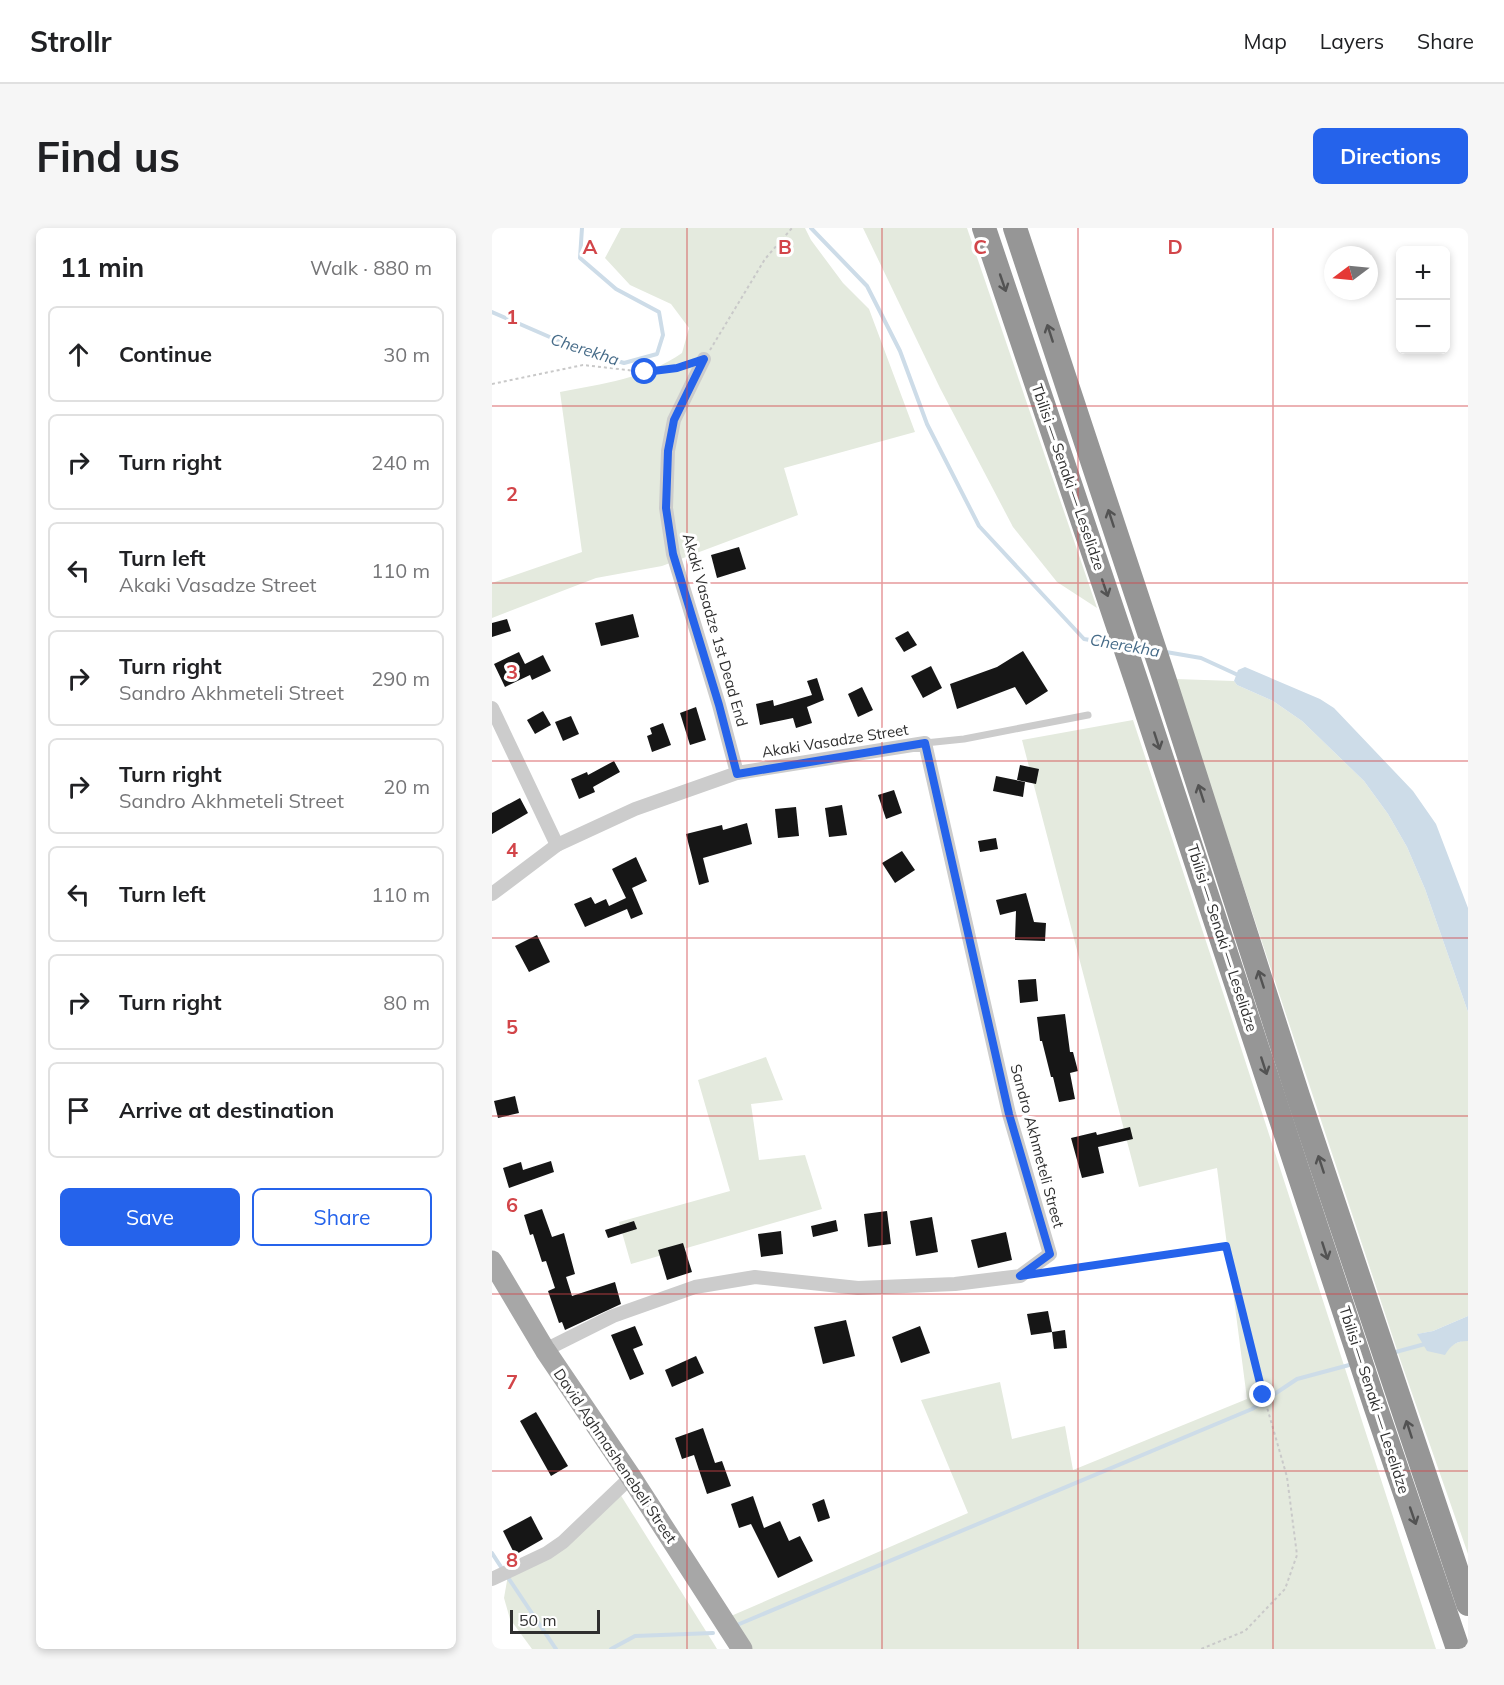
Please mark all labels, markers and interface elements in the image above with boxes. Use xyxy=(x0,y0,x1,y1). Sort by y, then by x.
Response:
text: Strollr xyxy=(30,24,112,59)
text: Map xyxy=(1244,28,1287,54)
text: Layers xyxy=(1320,28,1384,54)
text: Share xyxy=(1417,28,1474,54)
button: Directions xyxy=(1313,128,1468,184)
text: Find us xyxy=(36,130,180,183)
text: A xyxy=(583,234,598,259)
text: B xyxy=(778,234,792,259)
text: C xyxy=(973,234,987,259)
text: D xyxy=(1167,234,1183,259)
north arrow xyxy=(1324,246,1378,300)
map controls xyxy=(1396,246,1450,354)
button: + xyxy=(1396,246,1450,300)
text: 11 min xyxy=(60,251,144,284)
text: Walk · 880 m xyxy=(310,255,432,280)
one-way arrow xyxy=(998,273,1009,292)
button: − xyxy=(1396,300,1450,354)
text: 1 xyxy=(506,304,518,329)
one-way arrow xyxy=(1044,324,1055,343)
water label: Cherekha xyxy=(548,329,622,370)
icon: ahead xyxy=(62,338,95,371)
text: Continue xyxy=(119,340,212,368)
text: 30 m xyxy=(383,342,430,367)
route start xyxy=(631,358,657,384)
street label: Tbilisi — Senaki — Leselidze xyxy=(1028,381,1109,573)
icon: right xyxy=(62,446,95,479)
text: Turn right xyxy=(119,448,222,476)
text: 240 m xyxy=(371,450,430,475)
text: 2 xyxy=(506,481,518,506)
one-way arrow xyxy=(1105,509,1116,528)
street label: Akaki Vasadze 1st Dead End xyxy=(679,531,752,729)
text: Turn left xyxy=(119,544,206,572)
icon: left xyxy=(62,554,95,587)
text: 110 m xyxy=(371,558,430,583)
text: Akaki Vasadze Street xyxy=(119,572,317,597)
one-way arrow xyxy=(1100,578,1111,597)
water label: Cherekha xyxy=(1088,629,1162,661)
text: Turn right xyxy=(119,652,222,680)
text: 3 xyxy=(506,659,518,684)
icon: right xyxy=(62,662,95,695)
text: 290 m xyxy=(371,666,430,691)
text: Sandro Akhmeteli Street xyxy=(119,680,344,705)
street label: Akaki Vasadze Street xyxy=(760,720,910,761)
one-way arrow xyxy=(1152,731,1163,750)
text: Turn right xyxy=(119,760,222,788)
icon: right xyxy=(62,770,95,803)
text: 20 m xyxy=(383,774,430,799)
one-way arrow xyxy=(1195,784,1206,803)
text: Sandro Akhmeteli Street xyxy=(119,788,344,813)
text: 4 xyxy=(506,837,518,862)
street label: Tbilisi — Senaki — Leselidze xyxy=(1183,842,1262,1034)
icon: left xyxy=(62,878,95,911)
text: Turn left xyxy=(119,880,206,908)
text: 110 m xyxy=(371,882,430,907)
one-way arrow xyxy=(1254,970,1265,989)
icon: right xyxy=(62,986,95,1019)
text: Turn right xyxy=(119,988,222,1016)
text: 80 m xyxy=(383,990,430,1015)
text: 5 xyxy=(506,1014,518,1039)
one-way arrow xyxy=(1259,1056,1270,1075)
street label: Sandro Akhmeteli Street xyxy=(1006,1062,1068,1230)
icon: arrive xyxy=(62,1094,95,1127)
text: Arrive at destination xyxy=(119,1096,334,1124)
one-way arrow xyxy=(1315,1155,1326,1174)
button: Save xyxy=(60,1188,240,1246)
button: Share xyxy=(252,1188,432,1246)
text: 6 xyxy=(506,1192,518,1217)
one-way arrow xyxy=(1320,1241,1331,1260)
street label: Tbilisi — Senaki — Leselidze xyxy=(1335,1304,1414,1496)
street label: David Aghmashenebeli Street xyxy=(550,1365,681,1547)
text: 7 xyxy=(506,1369,518,1394)
route end xyxy=(1249,1381,1275,1407)
one-way arrow xyxy=(1403,1420,1414,1439)
one-way arrow xyxy=(1408,1506,1419,1525)
text: 8 xyxy=(506,1547,518,1572)
scale bar xyxy=(510,1607,600,1634)
text: 50 m xyxy=(519,1610,556,1630)

